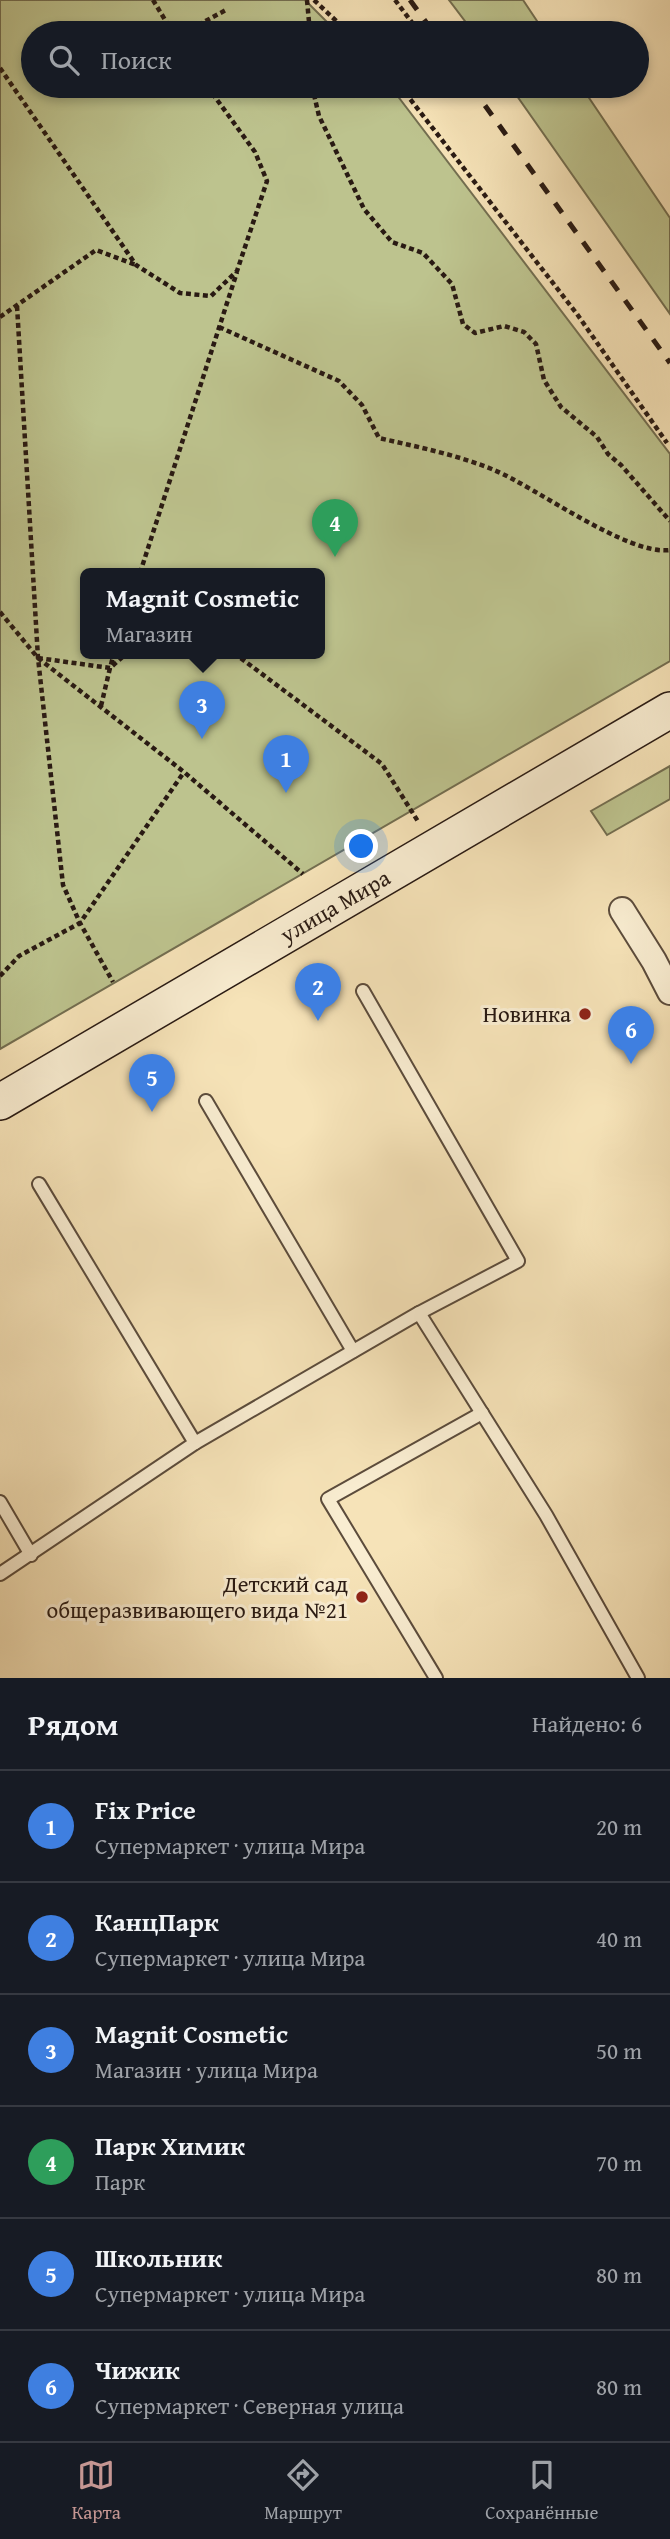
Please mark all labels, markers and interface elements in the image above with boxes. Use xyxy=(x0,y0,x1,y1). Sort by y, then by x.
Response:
search box xyxy=(21,21,649,98)
text: Поиск xyxy=(101,40,172,79)
icon: search xyxy=(45,41,83,79)
pin: 4 xyxy=(312,499,358,557)
popup xyxy=(80,568,325,659)
text: Magnit Cosmetic xyxy=(106,578,299,617)
text: Магазин xyxy=(106,617,193,650)
pin: 3 xyxy=(179,681,225,739)
pin: 1 xyxy=(263,735,309,793)
your location xyxy=(344,829,378,863)
street label: улица Мира xyxy=(273,861,396,951)
pin: 2 xyxy=(295,963,341,1021)
place label: Новинка xyxy=(483,997,571,1030)
marker: Новинка xyxy=(577,1006,593,1022)
pin: 6 xyxy=(608,1006,654,1064)
pin: 5 xyxy=(129,1054,175,1112)
place label: Детский сад общеразвивающего вида №21 xyxy=(47,1567,348,1626)
marker: Детский сад общеразвивающего вида №21 xyxy=(354,1589,370,1605)
text: Рядом xyxy=(28,1702,119,1746)
text: Найдено: 6 xyxy=(532,1707,642,1740)
text: Fix Price xyxy=(95,1790,196,1829)
text: 1 xyxy=(45,1810,57,1843)
text: 20 m xyxy=(596,1810,642,1843)
text: Супермаркет · улица Мира xyxy=(95,1829,365,1862)
text: КанцПарк xyxy=(95,1902,219,1941)
text: 2 xyxy=(45,1922,57,1955)
text: 40 m xyxy=(596,1922,642,1955)
text: Супермаркет · улица Мира xyxy=(95,1941,365,1974)
text: Magnit Cosmetic xyxy=(95,2014,288,2053)
text: 3 xyxy=(45,2034,57,2067)
text: 50 m xyxy=(596,2034,642,2067)
text: Магазин · улица Мира xyxy=(95,2053,318,2086)
text: Парк Химик xyxy=(95,2126,245,2165)
text: 4 xyxy=(45,2146,57,2179)
text: 70 m xyxy=(596,2146,642,2179)
text: Парк xyxy=(95,2165,145,2198)
text: Школьник xyxy=(95,2238,222,2277)
text: 5 xyxy=(45,2258,57,2291)
text: 80 m xyxy=(596,2258,642,2291)
text: Супермаркет · улица Мира xyxy=(95,2277,365,2310)
text: Чижик xyxy=(95,2350,180,2389)
text: 6 xyxy=(45,2370,57,2403)
text: 80 m xyxy=(596,2370,642,2403)
text: Супермаркет · Северная улица xyxy=(95,2389,404,2422)
tab: Карта xyxy=(72,2456,121,2526)
tab: Маршрут xyxy=(264,2456,342,2526)
tab: Сохранённые xyxy=(485,2456,598,2526)

